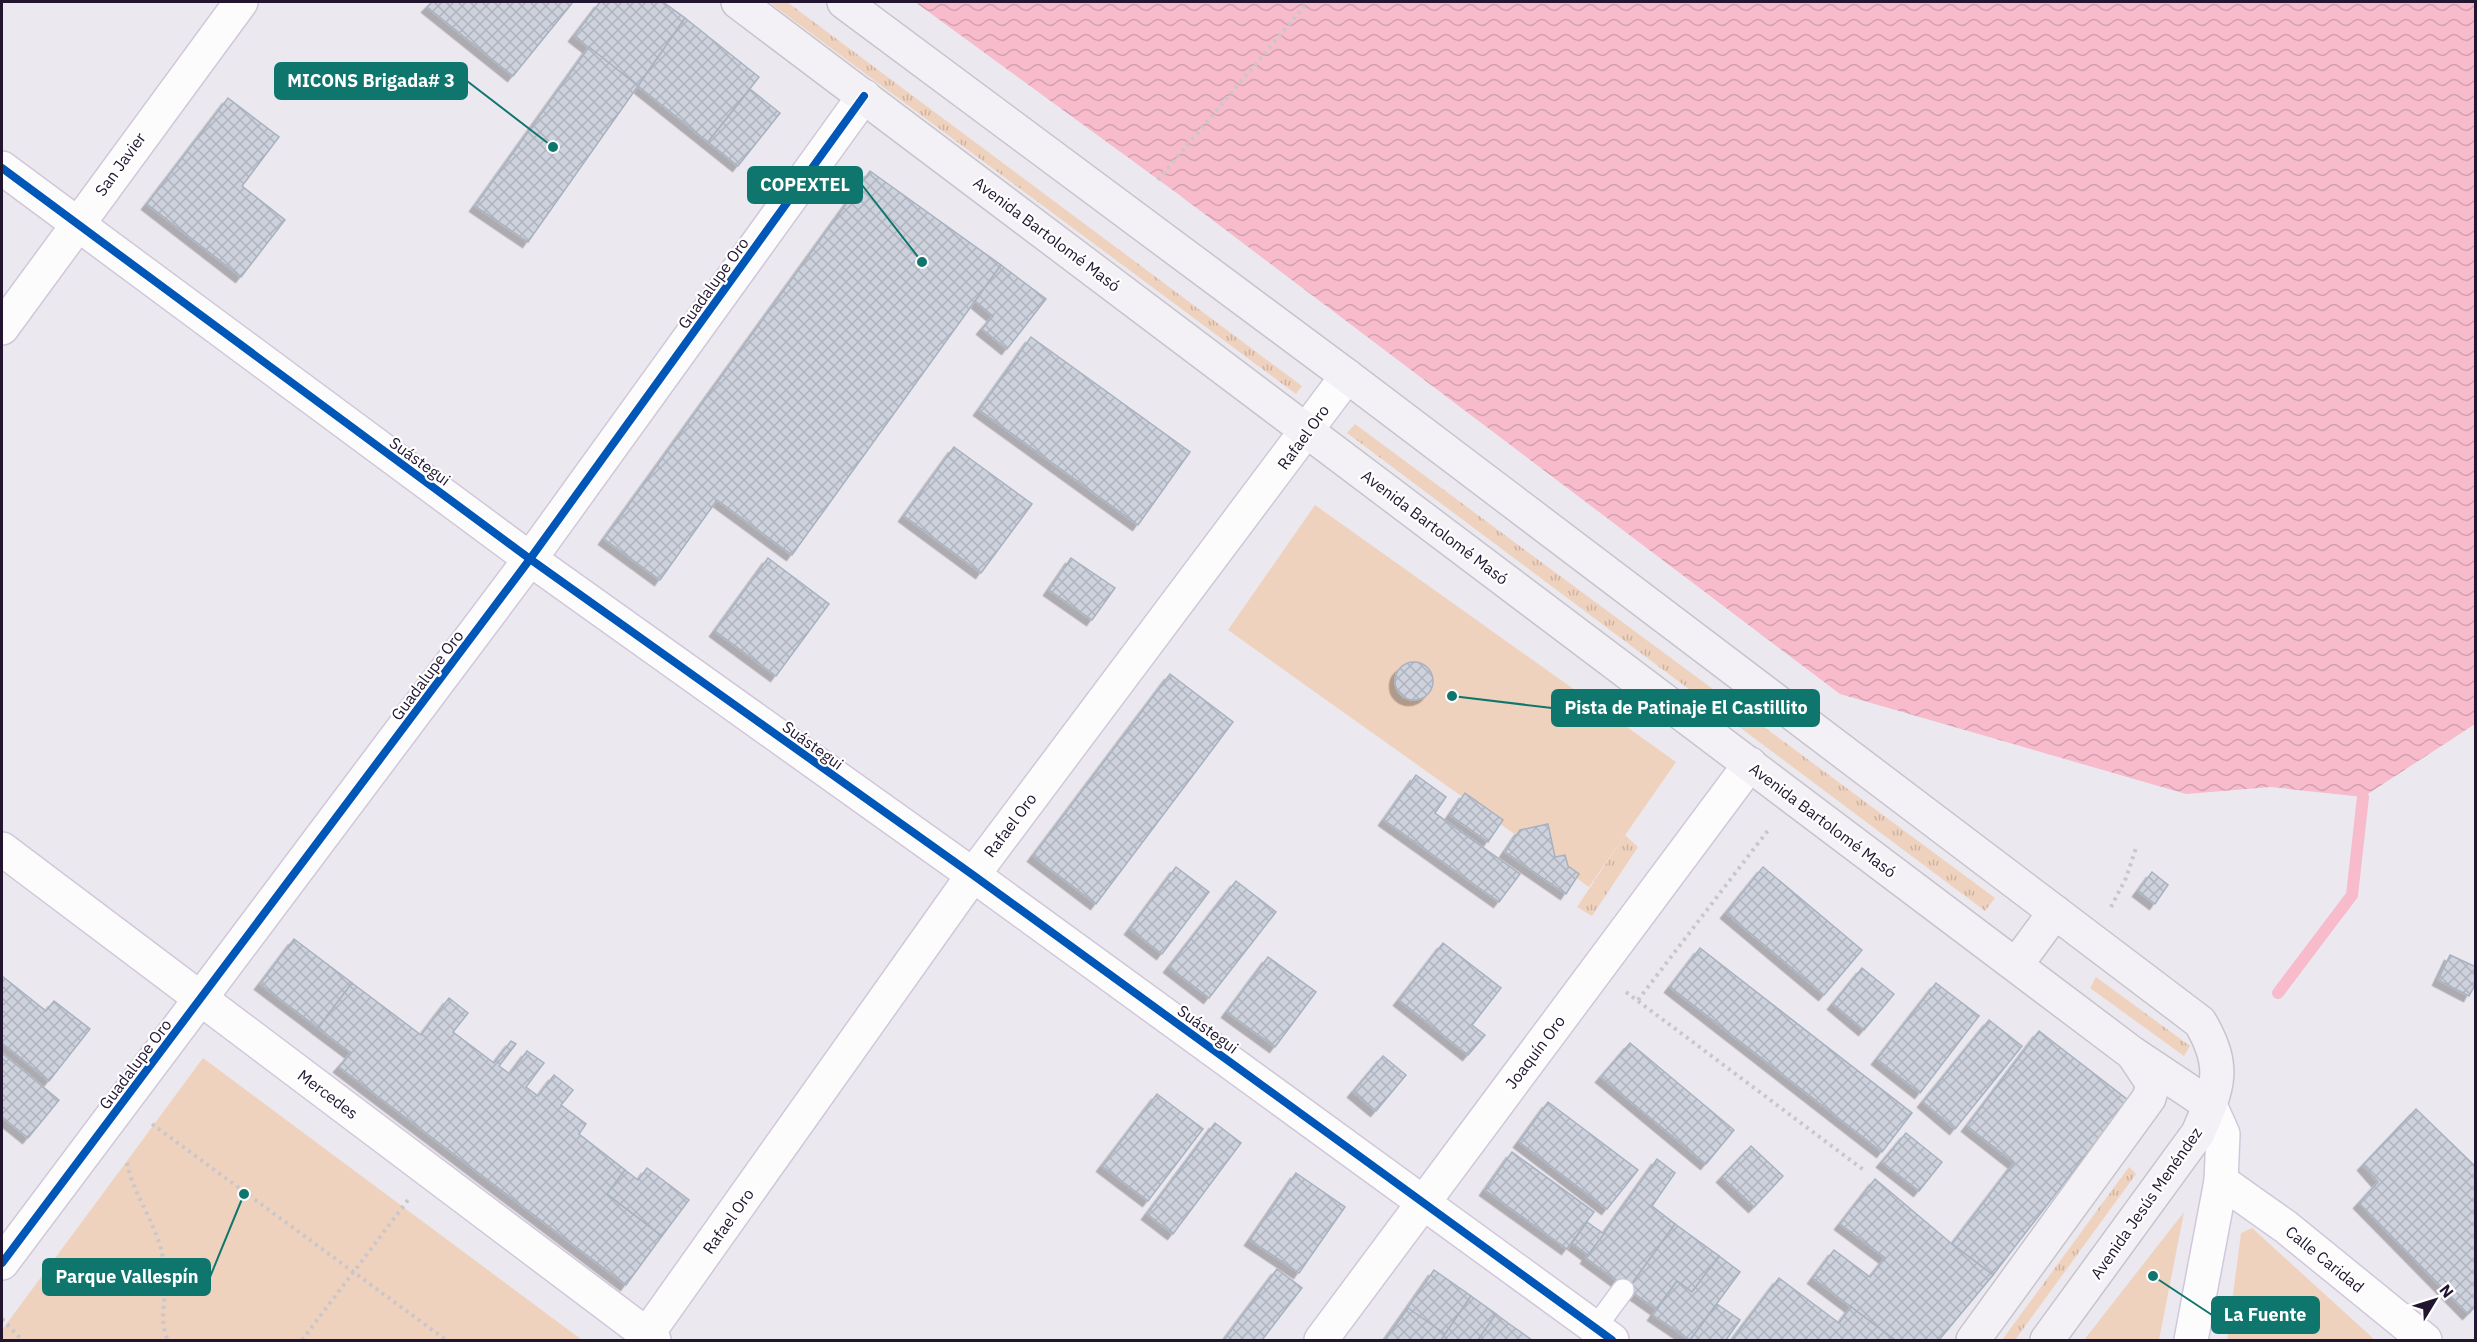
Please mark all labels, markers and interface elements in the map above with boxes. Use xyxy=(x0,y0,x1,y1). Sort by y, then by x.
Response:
callout: MICONS Brigada# 3 xyxy=(275,63,467,99)
text: MICONS Brigada# 3 xyxy=(287,69,455,92)
street label: San Javier xyxy=(90,128,150,200)
callout: COPEXTEL xyxy=(748,167,862,203)
street label: Avenida Bartolomé Masó xyxy=(970,172,1124,296)
text: COPEXTEL xyxy=(760,173,850,196)
street label: Guadalupe Oro xyxy=(673,233,753,333)
street label: Rafael Oro xyxy=(1273,401,1333,473)
street label: Suástegui xyxy=(386,432,454,490)
street label: Avenida Bartolomé Masó xyxy=(1358,465,1512,589)
street label: Guadalupe Oro xyxy=(387,626,467,724)
callout: Pista de Patinaje El Castillito xyxy=(1552,690,1819,726)
text: Pista de Patinaje El Castillito xyxy=(1564,696,1808,719)
street label: Suástegui xyxy=(779,716,847,774)
street label: Avenida Bartolomé Masó xyxy=(1746,758,1900,882)
street label: Rafael Oro xyxy=(979,789,1041,861)
street label: Suástegui xyxy=(1174,1000,1242,1058)
street label: Joaquín Oro xyxy=(1501,1011,1569,1093)
street label: Guadalupe Oro xyxy=(95,1015,175,1113)
street label: Mercedes xyxy=(294,1065,362,1123)
street label: Avenida Jesús Menéndez xyxy=(2086,1123,2206,1283)
street label: Rafael Oro xyxy=(698,1184,758,1258)
street label: Calle Caridad xyxy=(2282,1221,2368,1297)
callout: Parque Vallespín xyxy=(43,1259,210,1295)
text: Parque Vallespín xyxy=(55,1265,199,1288)
north arrow xyxy=(2405,1270,2465,1330)
text: N xyxy=(2435,1280,2458,1301)
callout: La Fuente xyxy=(2212,1297,2319,1333)
text: La Fuente xyxy=(2224,1303,2306,1326)

